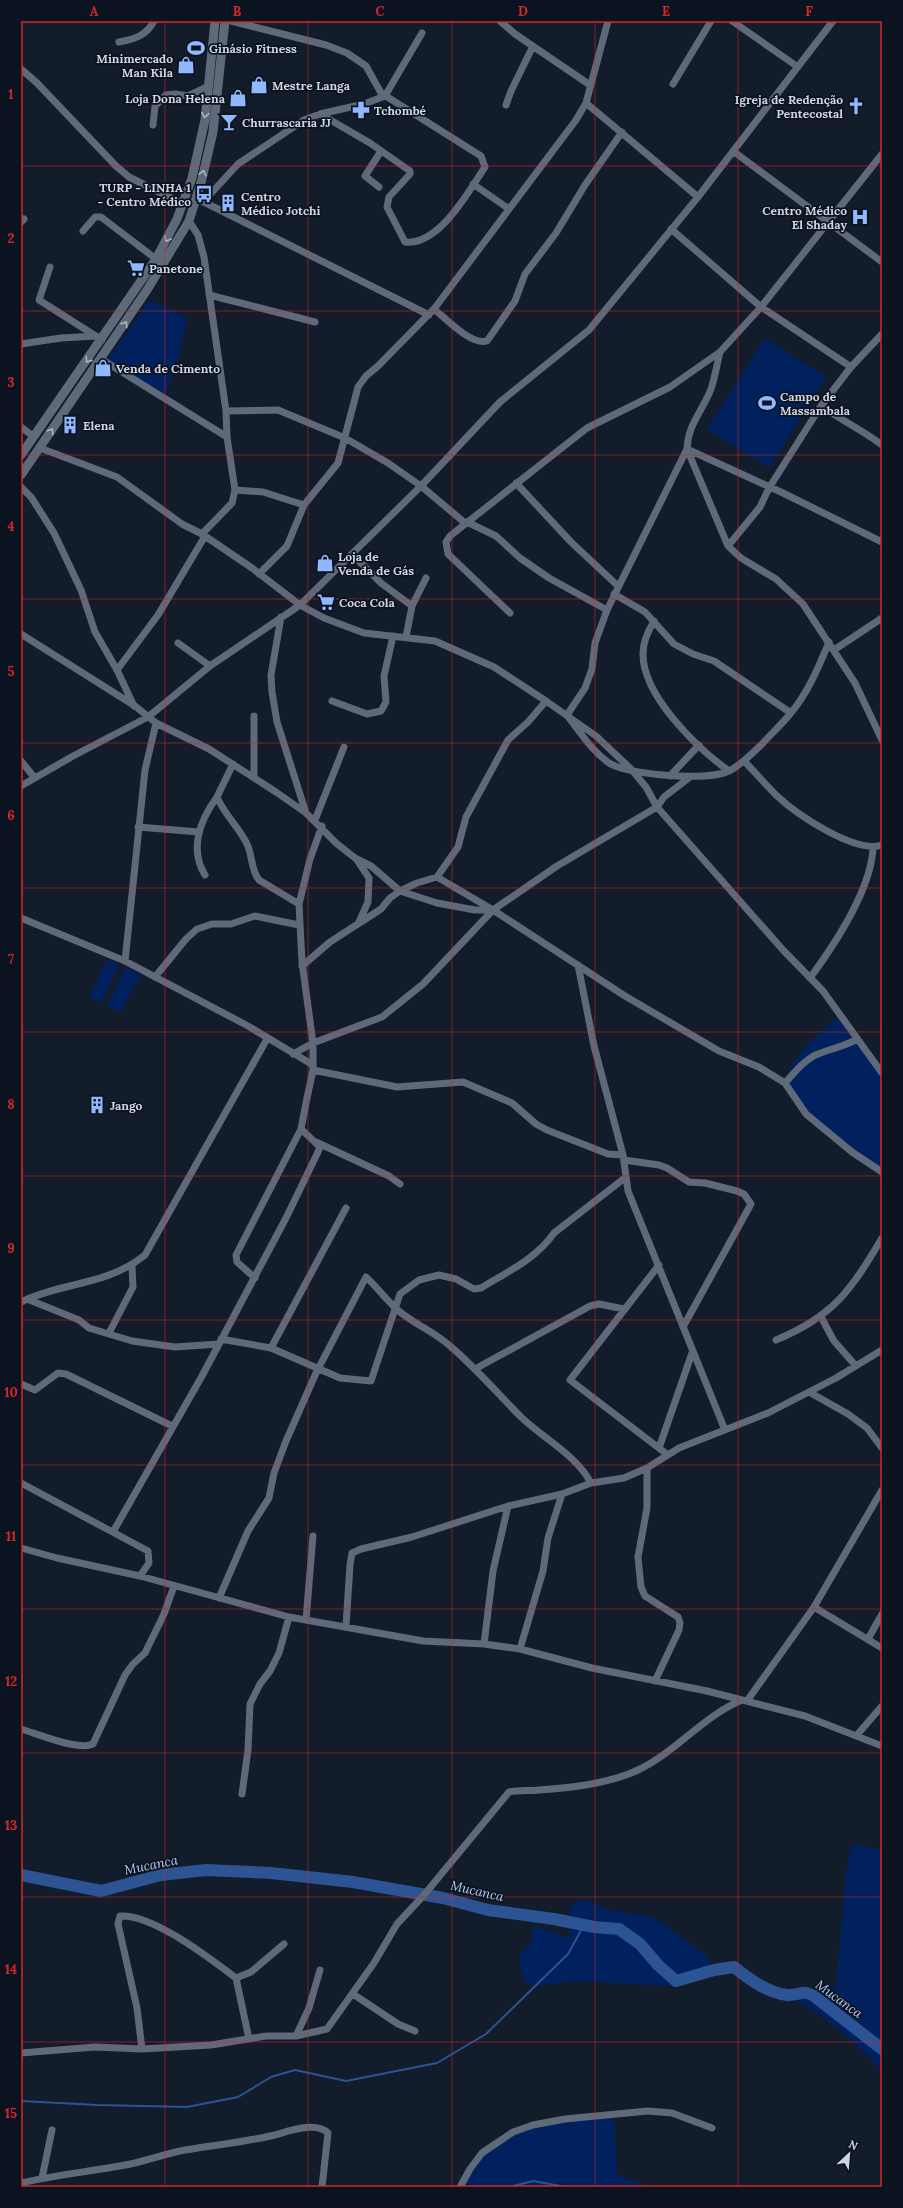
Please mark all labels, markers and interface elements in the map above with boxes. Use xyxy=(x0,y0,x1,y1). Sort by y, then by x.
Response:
text: A xyxy=(90,3,99,20)
text: B xyxy=(233,3,242,20)
text: C xyxy=(376,3,385,20)
text: D xyxy=(518,3,528,20)
text: E xyxy=(662,3,670,20)
text: F xyxy=(805,3,813,20)
sports icon: Ginásio Fitness xyxy=(186,38,206,58)
place label: Ginásio Fitness xyxy=(209,41,297,56)
place label: Minimercado Man Kila xyxy=(96,51,174,80)
shop icon: Minimercado Man Kila xyxy=(176,55,196,75)
shop icon: Mestre Langa xyxy=(249,75,269,95)
place label: Mestre Langa xyxy=(272,78,351,93)
text: 1 xyxy=(8,86,14,103)
shop icon: Loja Dona Helena xyxy=(228,88,248,108)
place label: Loja Dona Helena xyxy=(125,91,226,106)
place label: Igreja de Redenção Pentecostal xyxy=(735,92,843,121)
church icon: Igreja de Redenção Pentecostal xyxy=(846,96,866,116)
pharmacy icon: Tchombé xyxy=(351,100,371,120)
place label: Tchombé xyxy=(374,103,427,118)
one-way arrow xyxy=(201,112,210,119)
bar icon: Churrascaria JJ xyxy=(219,112,239,132)
place label: Churrascaria JJ xyxy=(242,115,332,130)
one-way arrow xyxy=(199,169,207,176)
place label: TURP - LINHA 1 - Centro Médico xyxy=(97,180,191,209)
bus stop icon: TURP - LINHA 1 - Centro Médico xyxy=(194,184,214,204)
place label: Centro Médico Jotchi xyxy=(241,189,321,218)
building icon: Centro Médico Jotchi xyxy=(218,193,238,213)
place label: Centro Médico El Shaday xyxy=(762,203,847,232)
hospital icon: Centro Médico El Shaday xyxy=(850,207,870,227)
text: 2 xyxy=(8,230,15,247)
one-way arrow xyxy=(165,235,172,242)
supermarket icon: Panetone xyxy=(126,258,146,278)
place label: Panetone xyxy=(149,261,203,276)
one-way arrow xyxy=(120,321,128,328)
one-way arrow xyxy=(86,355,93,362)
shop icon: Venda de Cimento xyxy=(93,358,113,378)
place label: Venda de Cimento xyxy=(116,361,220,376)
text: 3 xyxy=(7,374,15,391)
place label: Campo de Massambala xyxy=(780,389,851,418)
sports icon: Campo de Massambala xyxy=(757,393,777,413)
building icon: Elena xyxy=(60,415,80,435)
place label: Elena xyxy=(83,418,115,433)
one-way arrow xyxy=(46,428,54,435)
text: 4 xyxy=(7,518,15,535)
place label: Loja de Venda de Gás xyxy=(338,549,414,578)
shop icon: Loja de Venda de Gás xyxy=(315,553,335,573)
supermarket icon: Coca Cola xyxy=(316,592,336,612)
place label: Coca Cola xyxy=(339,595,395,610)
text: 5 xyxy=(7,663,15,680)
text: 6 xyxy=(7,807,15,824)
text: 7 xyxy=(8,951,14,968)
building icon: Jango xyxy=(87,1095,107,1115)
text: 8 xyxy=(7,1096,15,1113)
place label: Jango xyxy=(110,1098,143,1113)
text: 9 xyxy=(7,1240,15,1257)
text: 10 xyxy=(4,1384,18,1401)
text: 11 xyxy=(6,1528,16,1545)
text: 12 xyxy=(5,1673,17,1690)
text: 13 xyxy=(5,1817,17,1834)
water label: Mucanca xyxy=(123,1851,180,1879)
water label: Mucanca xyxy=(449,1877,506,1906)
text: 14 xyxy=(5,1961,17,1978)
water label: Mucanca xyxy=(812,1976,867,2022)
text: 15 xyxy=(5,2105,17,2122)
north arrow xyxy=(829,2134,869,2174)
text: N xyxy=(846,2137,861,2153)

